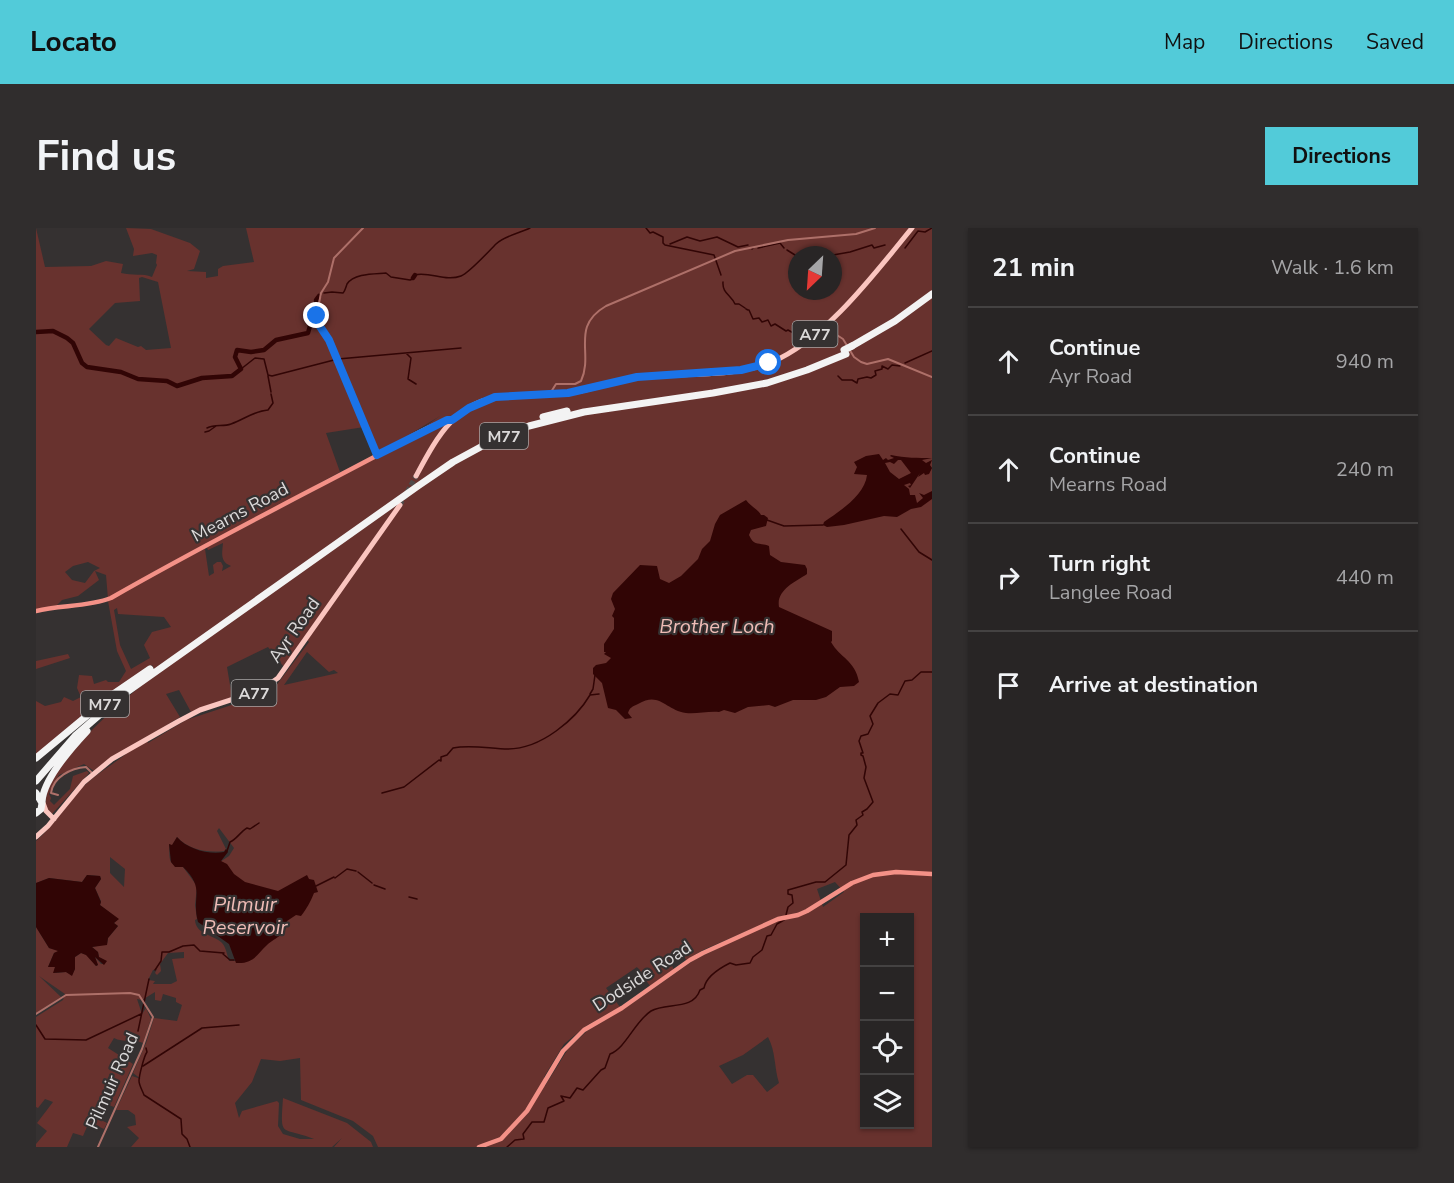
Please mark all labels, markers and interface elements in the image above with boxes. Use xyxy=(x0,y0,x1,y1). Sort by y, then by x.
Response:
text: Locato xyxy=(30,23,117,61)
text: Map xyxy=(1164,28,1205,56)
text: Directions xyxy=(1238,28,1333,56)
text: Saved xyxy=(1366,28,1424,56)
button: Directions xyxy=(1265,127,1418,185)
text: Find us xyxy=(36,128,176,185)
north arrow xyxy=(788,246,842,300)
text: 21 min xyxy=(992,250,1075,285)
text: Walk · 1.6 km xyxy=(1271,254,1394,281)
route end xyxy=(303,302,329,328)
road number: A77 xyxy=(792,321,838,347)
text: Continue xyxy=(1049,333,1140,363)
icon: ahead xyxy=(992,345,1025,378)
text: 940 m xyxy=(1336,348,1394,375)
route start xyxy=(755,349,781,375)
text: Ayr Road xyxy=(1049,363,1132,390)
road number: M77 xyxy=(480,423,528,449)
text: Continue xyxy=(1049,441,1140,471)
icon: ahead xyxy=(992,453,1025,486)
text: 240 m xyxy=(1336,456,1394,483)
text: Mearns Road xyxy=(1049,471,1167,498)
street label: Mearns Road xyxy=(187,476,293,548)
text: Turn right xyxy=(1049,549,1150,579)
icon: right xyxy=(992,561,1025,594)
text: 440 m xyxy=(1336,564,1394,591)
text: Langlee Road xyxy=(1049,579,1172,606)
street label: Ayr Road xyxy=(263,592,325,668)
water label: Brother Loch xyxy=(659,613,775,640)
icon: arrive xyxy=(992,669,1025,702)
text: Arrive at destination xyxy=(1049,670,1258,700)
road number: A77 xyxy=(232,680,276,706)
road number: M77 xyxy=(81,691,129,717)
water label: Pilmuir Reservoir xyxy=(203,891,288,941)
map controls xyxy=(860,913,914,1129)
button: + xyxy=(860,913,914,967)
street label: Dodside Road xyxy=(588,935,696,1017)
button: − xyxy=(860,967,914,1021)
button: locate xyxy=(860,1021,914,1075)
street label: Pilmuir Road xyxy=(80,1029,144,1133)
button: layers xyxy=(860,1075,914,1129)

